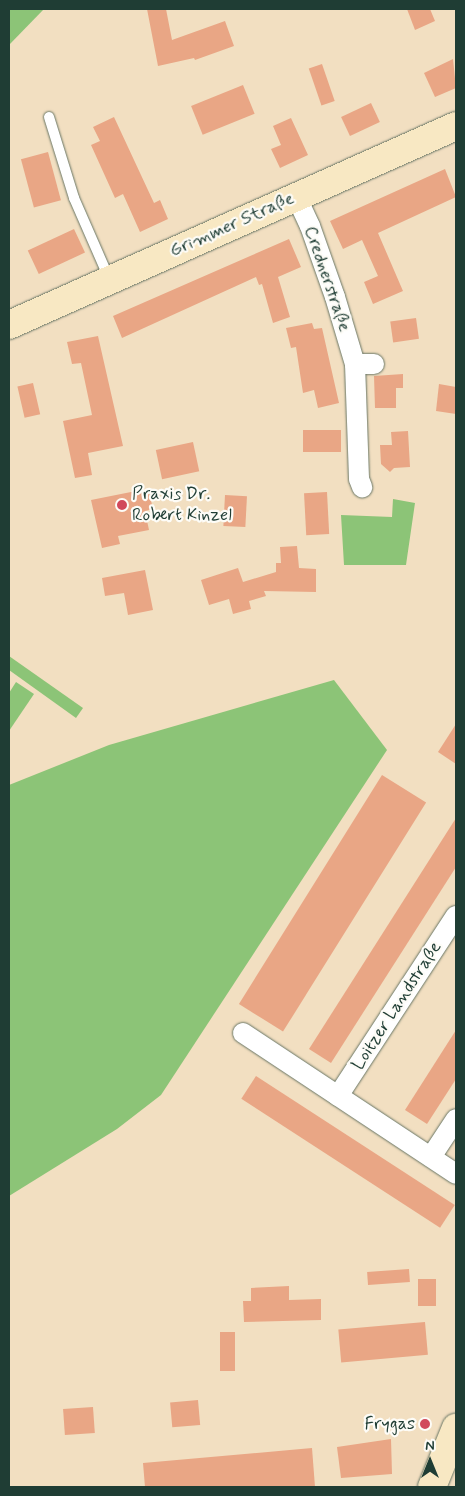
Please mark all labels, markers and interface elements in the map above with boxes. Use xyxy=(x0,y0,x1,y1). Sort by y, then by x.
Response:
street label: Grimmer Straße xyxy=(168,189,296,261)
street label: Crednerstraße xyxy=(299,223,355,335)
place label: Praxis Dr. Robert Kinzel xyxy=(132,484,235,526)
marker: Praxis Dr. Robert Kinzel xyxy=(116,499,128,511)
street label: Loitzer Landstraße xyxy=(348,938,446,1074)
place label: Frygas xyxy=(365,1413,415,1435)
marker: Frygas xyxy=(419,1418,431,1430)
north arrow xyxy=(405,1436,455,1486)
text: N xyxy=(425,1437,435,1455)

